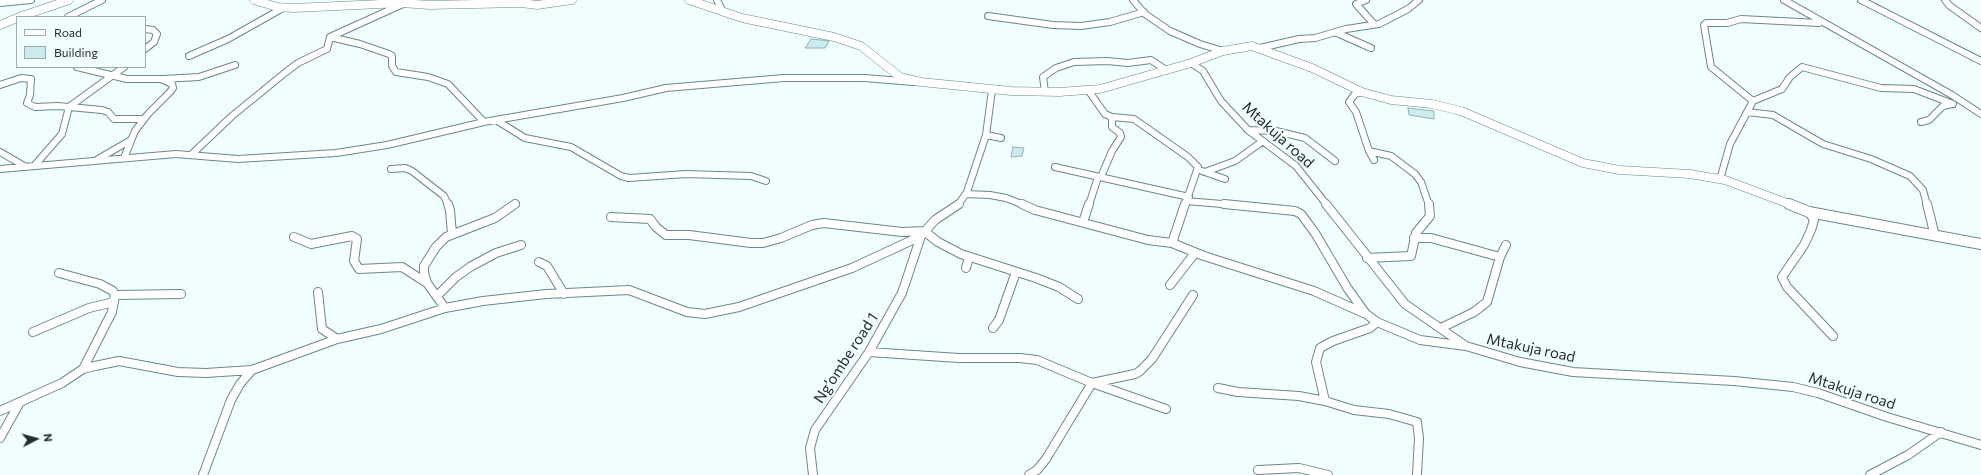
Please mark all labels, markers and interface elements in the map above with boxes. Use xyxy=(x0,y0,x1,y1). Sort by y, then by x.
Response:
legend xyxy=(16,16,146,68)
text: Road xyxy=(54,25,82,39)
text: Building xyxy=(54,45,98,59)
street label: Mtakuja road xyxy=(1238,98,1318,172)
street label: Ng’ombe road 1 xyxy=(810,309,882,407)
street label: Mtakuja road xyxy=(1485,330,1577,366)
street label: Mtakuja road xyxy=(1806,368,1898,414)
north arrow xyxy=(16,419,56,459)
text: N xyxy=(42,433,55,442)

